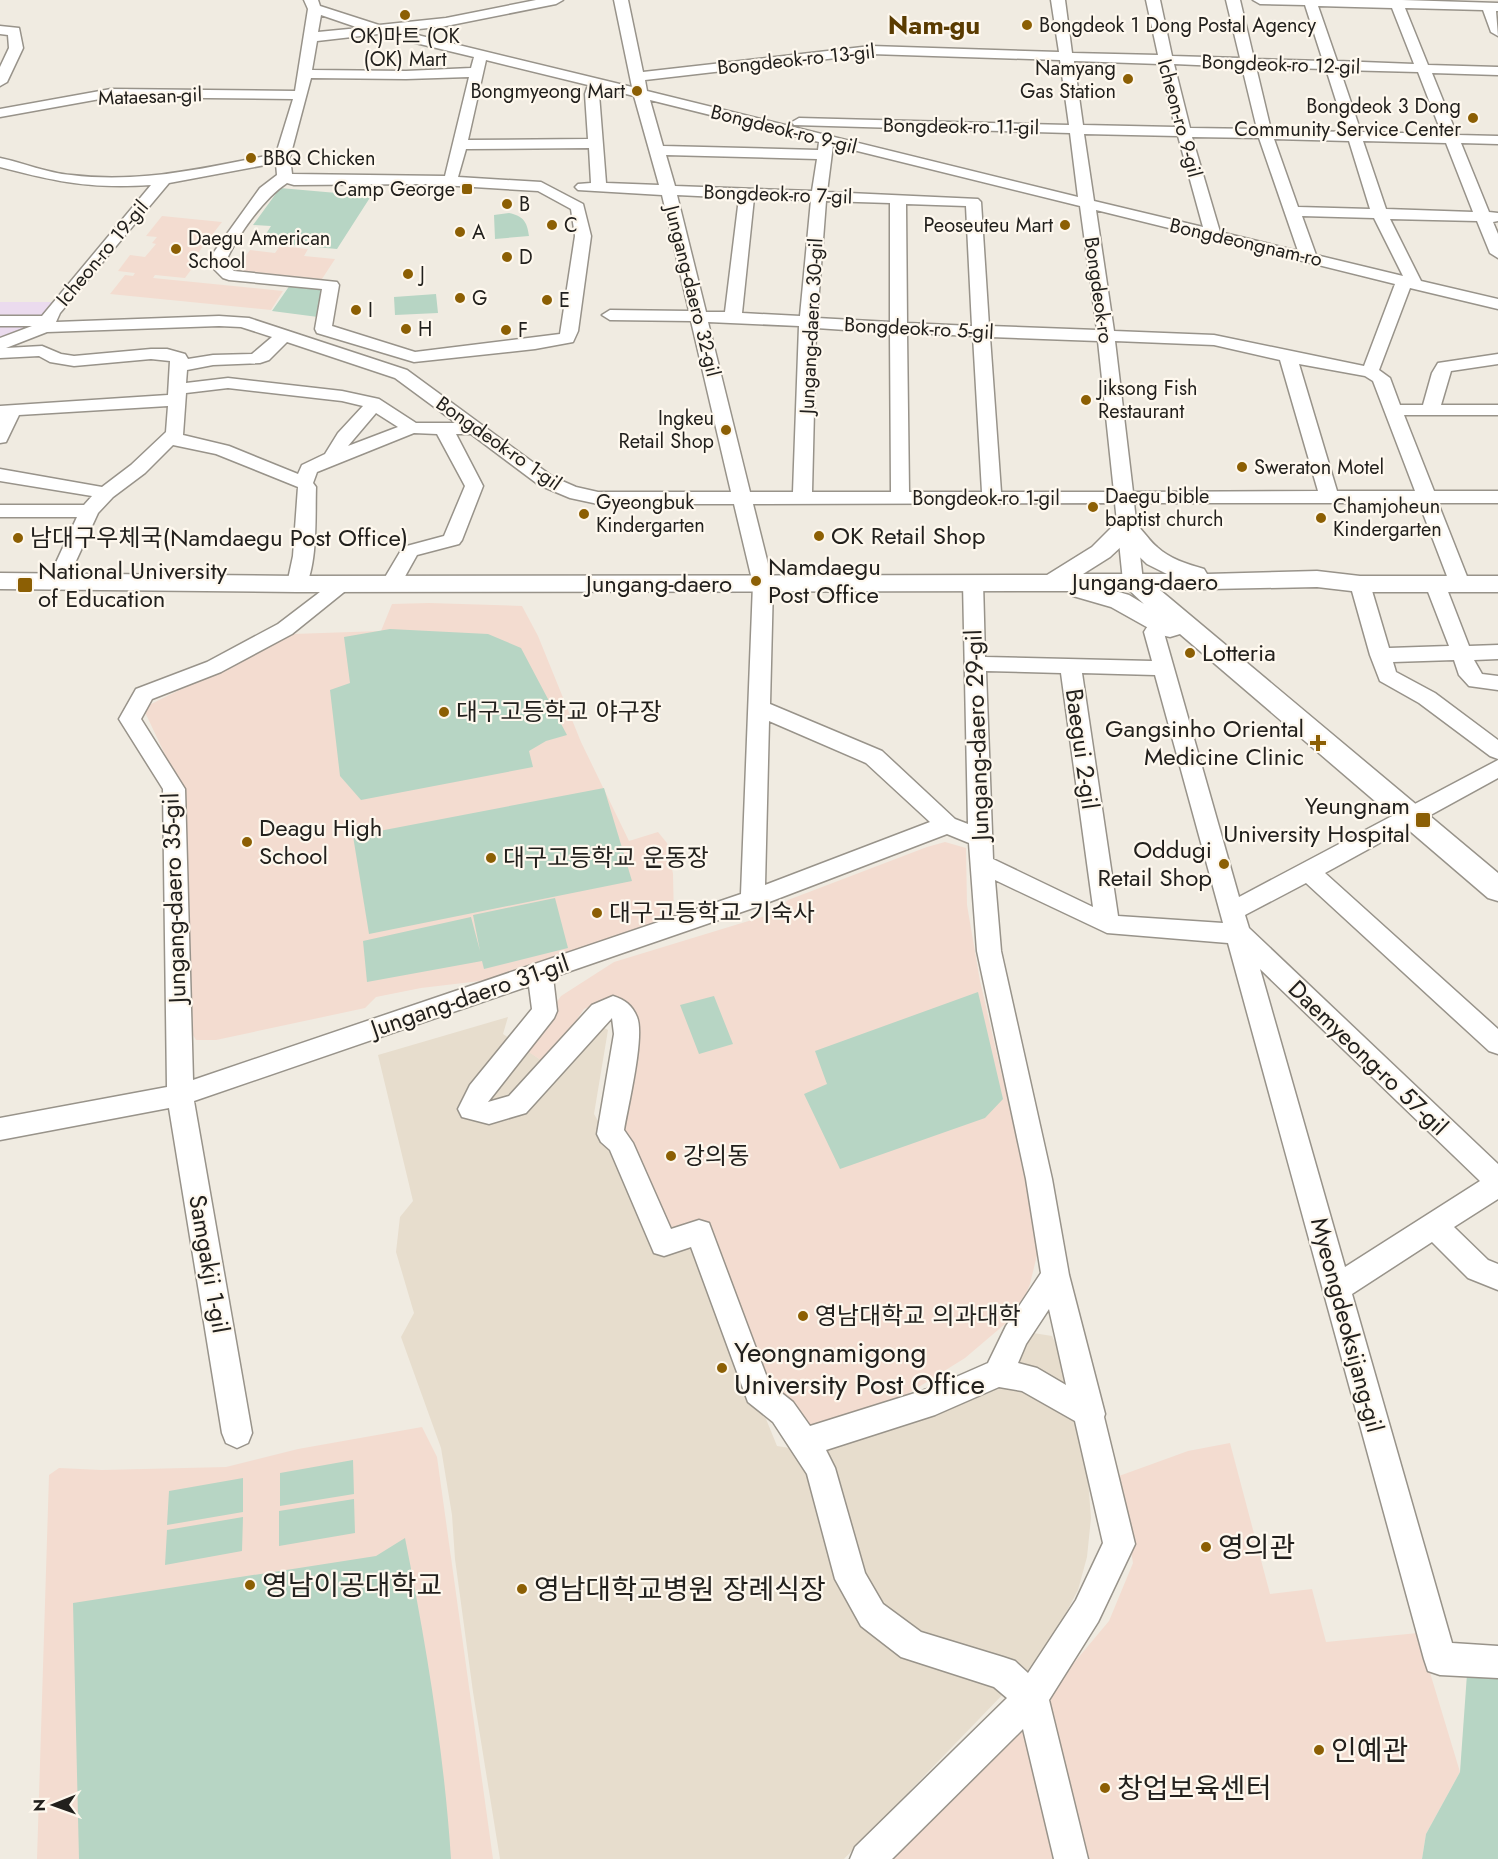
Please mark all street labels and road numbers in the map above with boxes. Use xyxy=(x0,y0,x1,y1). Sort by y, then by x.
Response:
street label: Bongdeok-ro 13-gil xyxy=(716,37,876,82)
street label: Bongdeok-ro 12-gil xyxy=(1201,47,1361,82)
street label: Icheon-ro 9-gil xyxy=(1150,56,1209,180)
street label: Mataesan-gil xyxy=(97,80,203,113)
street label: Bongdeok-ro 9-gil xyxy=(708,97,860,162)
street label: Bongdeok-ro 11-gil xyxy=(883,111,1039,142)
street label: Bongdeok-ro 7-gil xyxy=(703,177,853,212)
street label: Icheon-ro 19-gil xyxy=(49,194,155,313)
street label: Jungang-daero 32-gil xyxy=(657,200,728,380)
street label: Bongdeongnam-ro xyxy=(1167,211,1325,274)
street label: Bongdeok-ro xyxy=(1077,235,1120,345)
street label: Jungang-daero 30-gil xyxy=(792,237,831,418)
street label: Bongdeok-ro 5-gil xyxy=(843,310,995,347)
street label: Bongdeok-ro 1-gil xyxy=(430,389,567,498)
street label: Bongdeok-ro 1-gil xyxy=(912,484,1060,513)
street label: Jungang-daero xyxy=(1069,564,1218,599)
street label: Jungang-daero xyxy=(583,566,732,601)
street label: Jungang-daero 29-gil xyxy=(955,629,998,844)
street label: Baegui 2-gil xyxy=(1057,687,1108,811)
street label: Jungang-daero 35-gil xyxy=(152,792,195,1007)
street label: Jungang-daero 31-gil xyxy=(363,945,574,1047)
street label: Daemyeong-ro 57-gil xyxy=(1280,972,1456,1143)
street label: Samgakji 1-gil xyxy=(180,1192,239,1336)
street label: Myeongdeoksijang-gil xyxy=(1302,1213,1393,1436)

